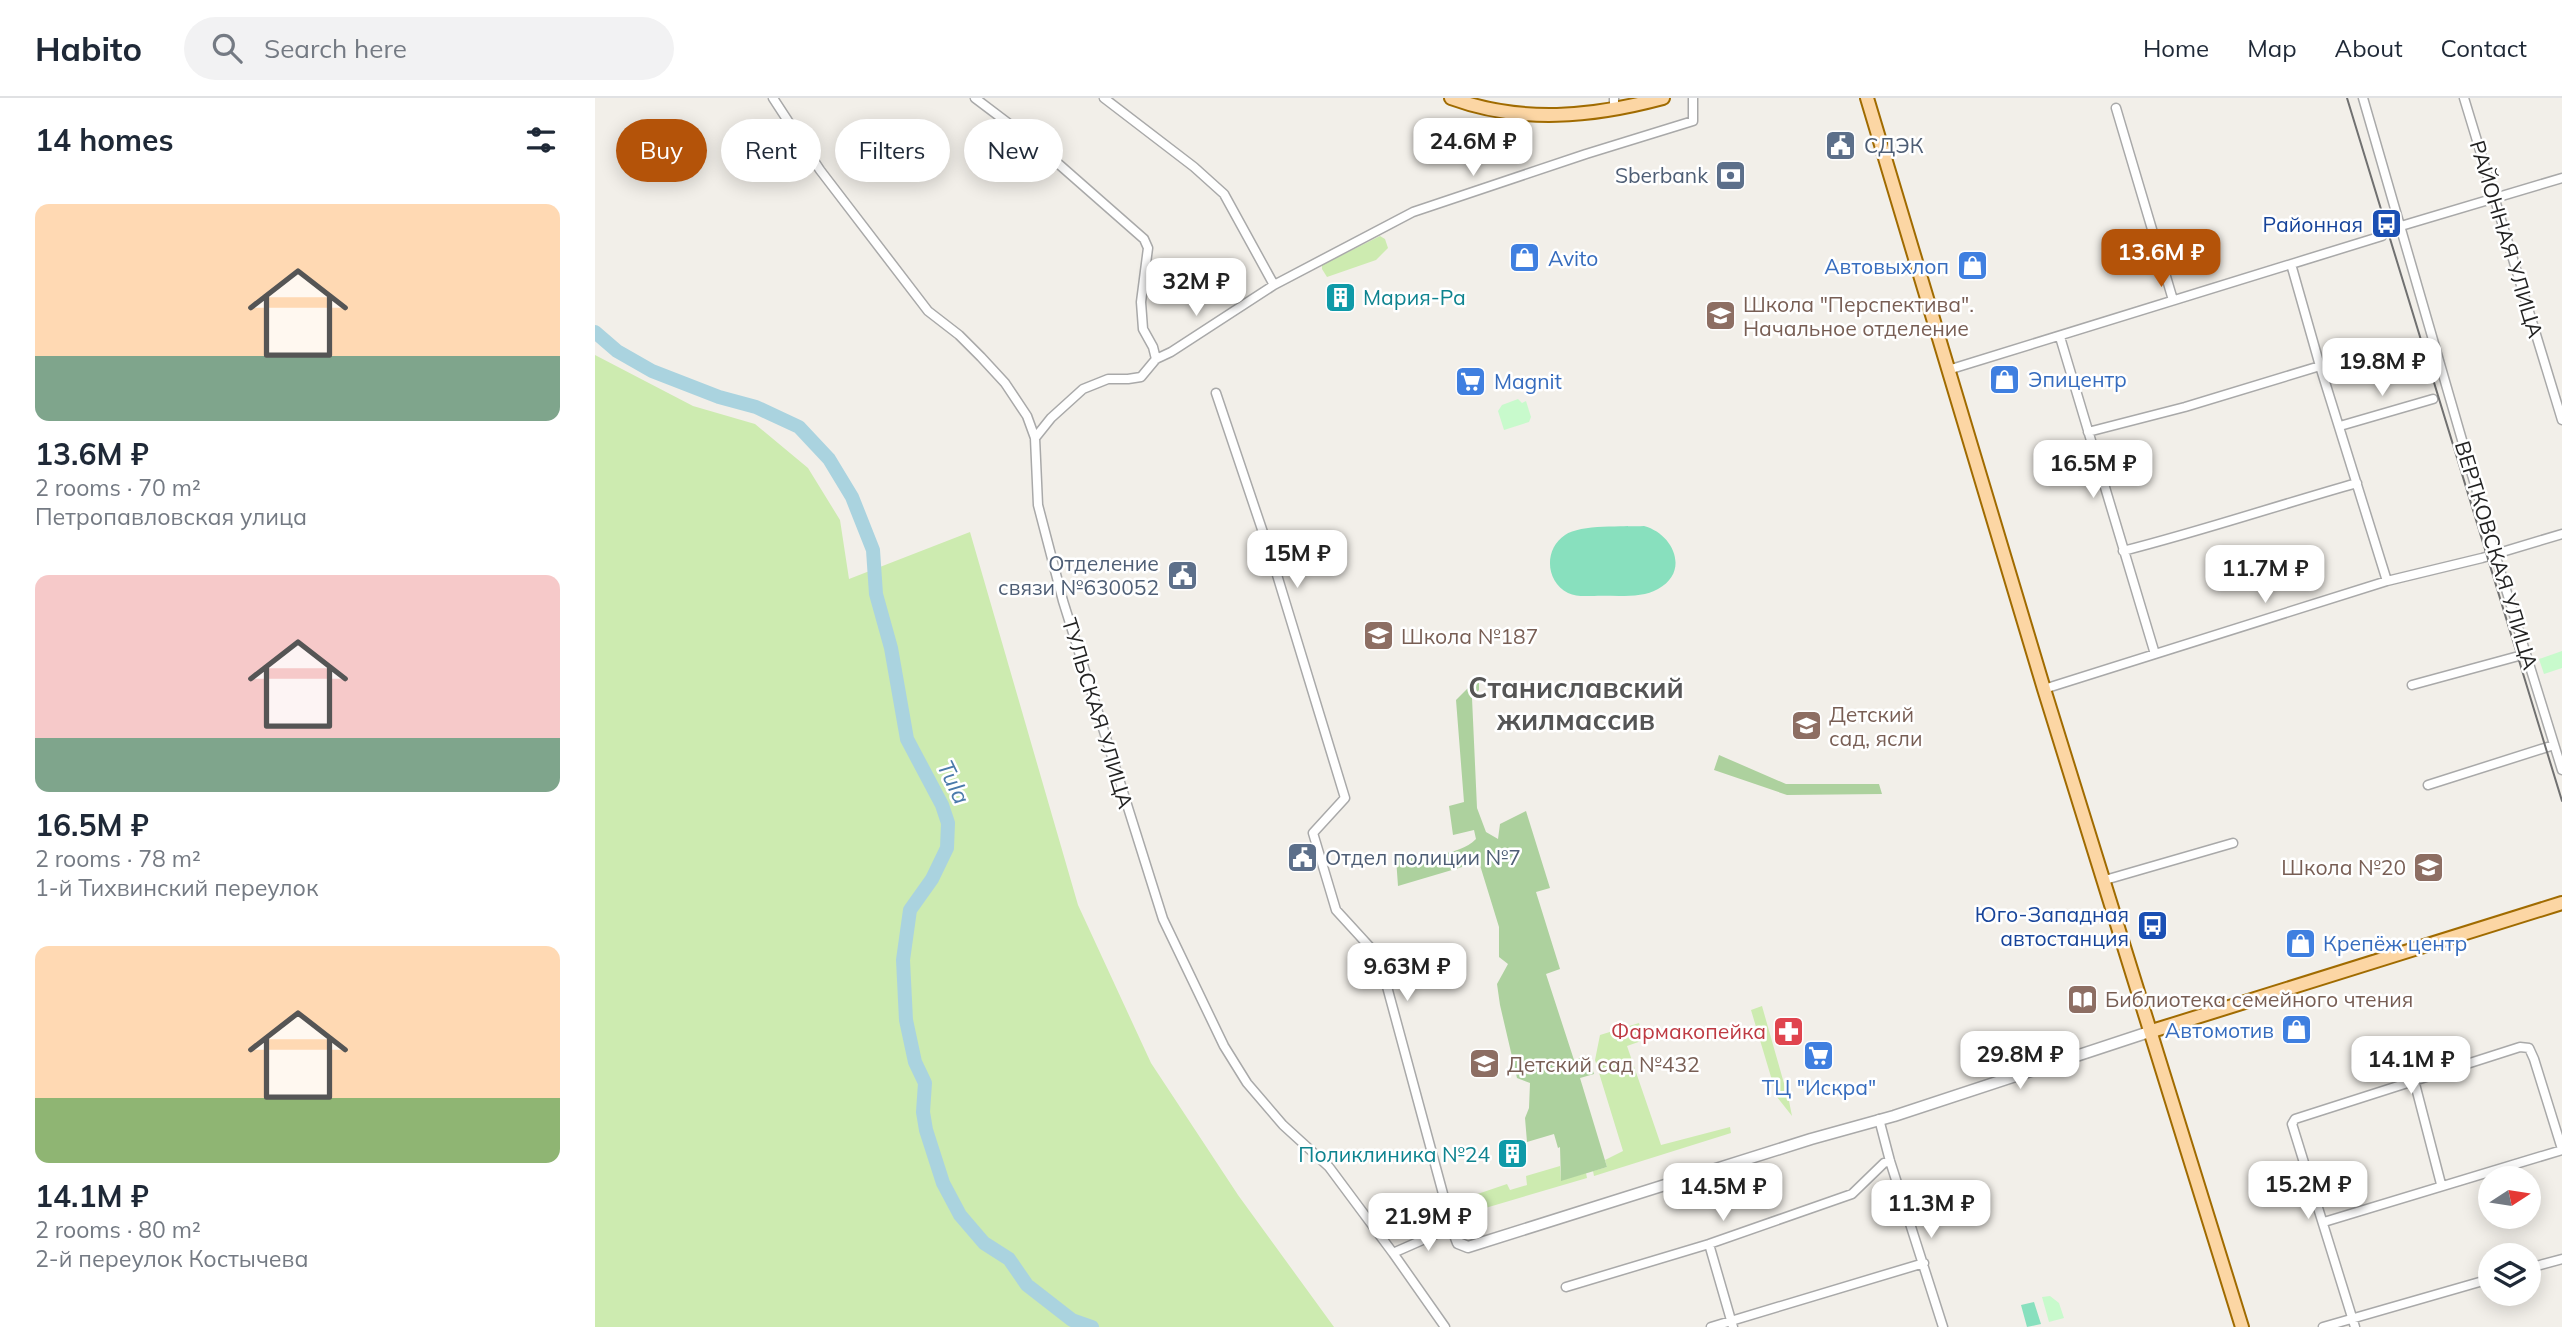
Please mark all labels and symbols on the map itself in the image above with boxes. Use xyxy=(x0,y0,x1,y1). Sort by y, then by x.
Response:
pin: 24.6M ₽ xyxy=(1408,118,1538,178)
public building icon: СДЭК xyxy=(1824,128,1858,162)
place label: СДЭК xyxy=(1864,132,1924,158)
street label: РАЙОННАЯ УЛИЦА xyxy=(2465,137,2550,341)
bank icon: Sberbank xyxy=(1714,158,1748,192)
place label: Sberbank xyxy=(1615,162,1708,188)
bus stop icon: Районная xyxy=(2369,207,2403,241)
place label: Районная xyxy=(2263,211,2363,237)
pin: 13.6M ₽ xyxy=(2096,230,2226,289)
shop icon: Avito xyxy=(1508,241,1542,275)
place label: Avito xyxy=(1548,245,1598,271)
shop icon: Автовыхлоп xyxy=(1955,249,1989,283)
place label: Автовыхлоп xyxy=(1824,253,1949,279)
pin: 32M ₽ xyxy=(1147,258,1245,318)
building icon: Мария-Ра xyxy=(1323,280,1357,314)
place label: Мария-Ра xyxy=(1363,284,1466,310)
place label: Школа "Перспектива". Начальное отделение xyxy=(1743,291,1974,341)
school or university icon: Школа "Перспектива". Начальное отделение xyxy=(1703,299,1737,333)
pin: 19.8M ₽ xyxy=(2317,338,2447,398)
shop icon: Эпицентр xyxy=(1988,362,2022,396)
supermarket icon: Magnit xyxy=(1454,364,1488,398)
place label: Эпицентр xyxy=(2028,366,2127,392)
place label: Magnit xyxy=(1494,368,1562,394)
street label: ВЕРТКОВСКАЯ УЛИЦА xyxy=(2450,437,2544,673)
pin: 16.5M ₽ xyxy=(2028,440,2158,500)
pin: 15M ₽ xyxy=(1248,531,1346,590)
pin: 11.7M ₽ xyxy=(2200,546,2330,605)
place label: Отделение связи №630052 xyxy=(998,550,1159,600)
public building icon: Отделение связи №630052 xyxy=(1165,558,1199,592)
street label: ТУЛЬСКАЯ УЛИЦА xyxy=(1057,615,1140,812)
school or university icon: Школа №187 xyxy=(1361,619,1395,653)
place label: Школа №187 xyxy=(1401,623,1538,649)
district label: Станиславский жилмассив xyxy=(1468,670,1684,737)
place label: Детский сад, ясли xyxy=(1829,701,1922,751)
school or university icon: Детский сад, ясли xyxy=(1789,709,1823,743)
water label: Tula xyxy=(931,756,977,809)
public building icon: Отдел полиции №7 xyxy=(1285,840,1319,874)
place label: Отдел полиции №7 xyxy=(1325,844,1521,870)
school or university icon: Школа №20 xyxy=(2412,850,2446,884)
place label: Школа №20 xyxy=(2281,854,2406,880)
place label: Юго-Западная автостанция xyxy=(1975,901,2129,951)
bus stop icon: Юго-Западная автостанция xyxy=(2135,909,2169,943)
shop icon: Крепёж центр xyxy=(2283,926,2317,960)
place label: Крепёж центр xyxy=(2323,930,2467,956)
pin: 9.63M ₽ xyxy=(1342,944,1472,1003)
library icon: Библиотека семейного чтения xyxy=(2065,982,2099,1016)
place label: Библиотека семейного чтения xyxy=(2105,986,2413,1012)
shop icon: Автомотив xyxy=(2280,1013,2314,1047)
pharmacy icon: Фармакопейка xyxy=(1772,1014,1806,1048)
place label: Автомотив xyxy=(2165,1017,2274,1043)
place label: Фармакопейка xyxy=(1611,1018,1766,1044)
pin: 29.8M ₽ xyxy=(1955,1032,2085,1091)
pin: 14.1M ₽ xyxy=(2346,1037,2476,1096)
supermarket icon: ТЦ "Искра" xyxy=(1802,1038,1836,1072)
school or university icon: Детский сад №432 xyxy=(1467,1047,1501,1081)
place label: Детский сад №432 xyxy=(1507,1051,1700,1077)
place label: ТЦ "Искра" xyxy=(1762,1074,1876,1100)
building icon: Поликлиника №24 xyxy=(1496,1137,1530,1171)
place label: Поликлиника №24 xyxy=(1298,1141,1490,1167)
pin: 15.2M ₽ xyxy=(2243,1162,2373,1221)
pin: 14.5M ₽ xyxy=(1658,1164,1788,1223)
north arrow xyxy=(2478,1166,2541,1228)
pin: 11.3M ₽ xyxy=(1866,1180,1996,1240)
pin: 21.9M ₽ xyxy=(1363,1194,1493,1253)

